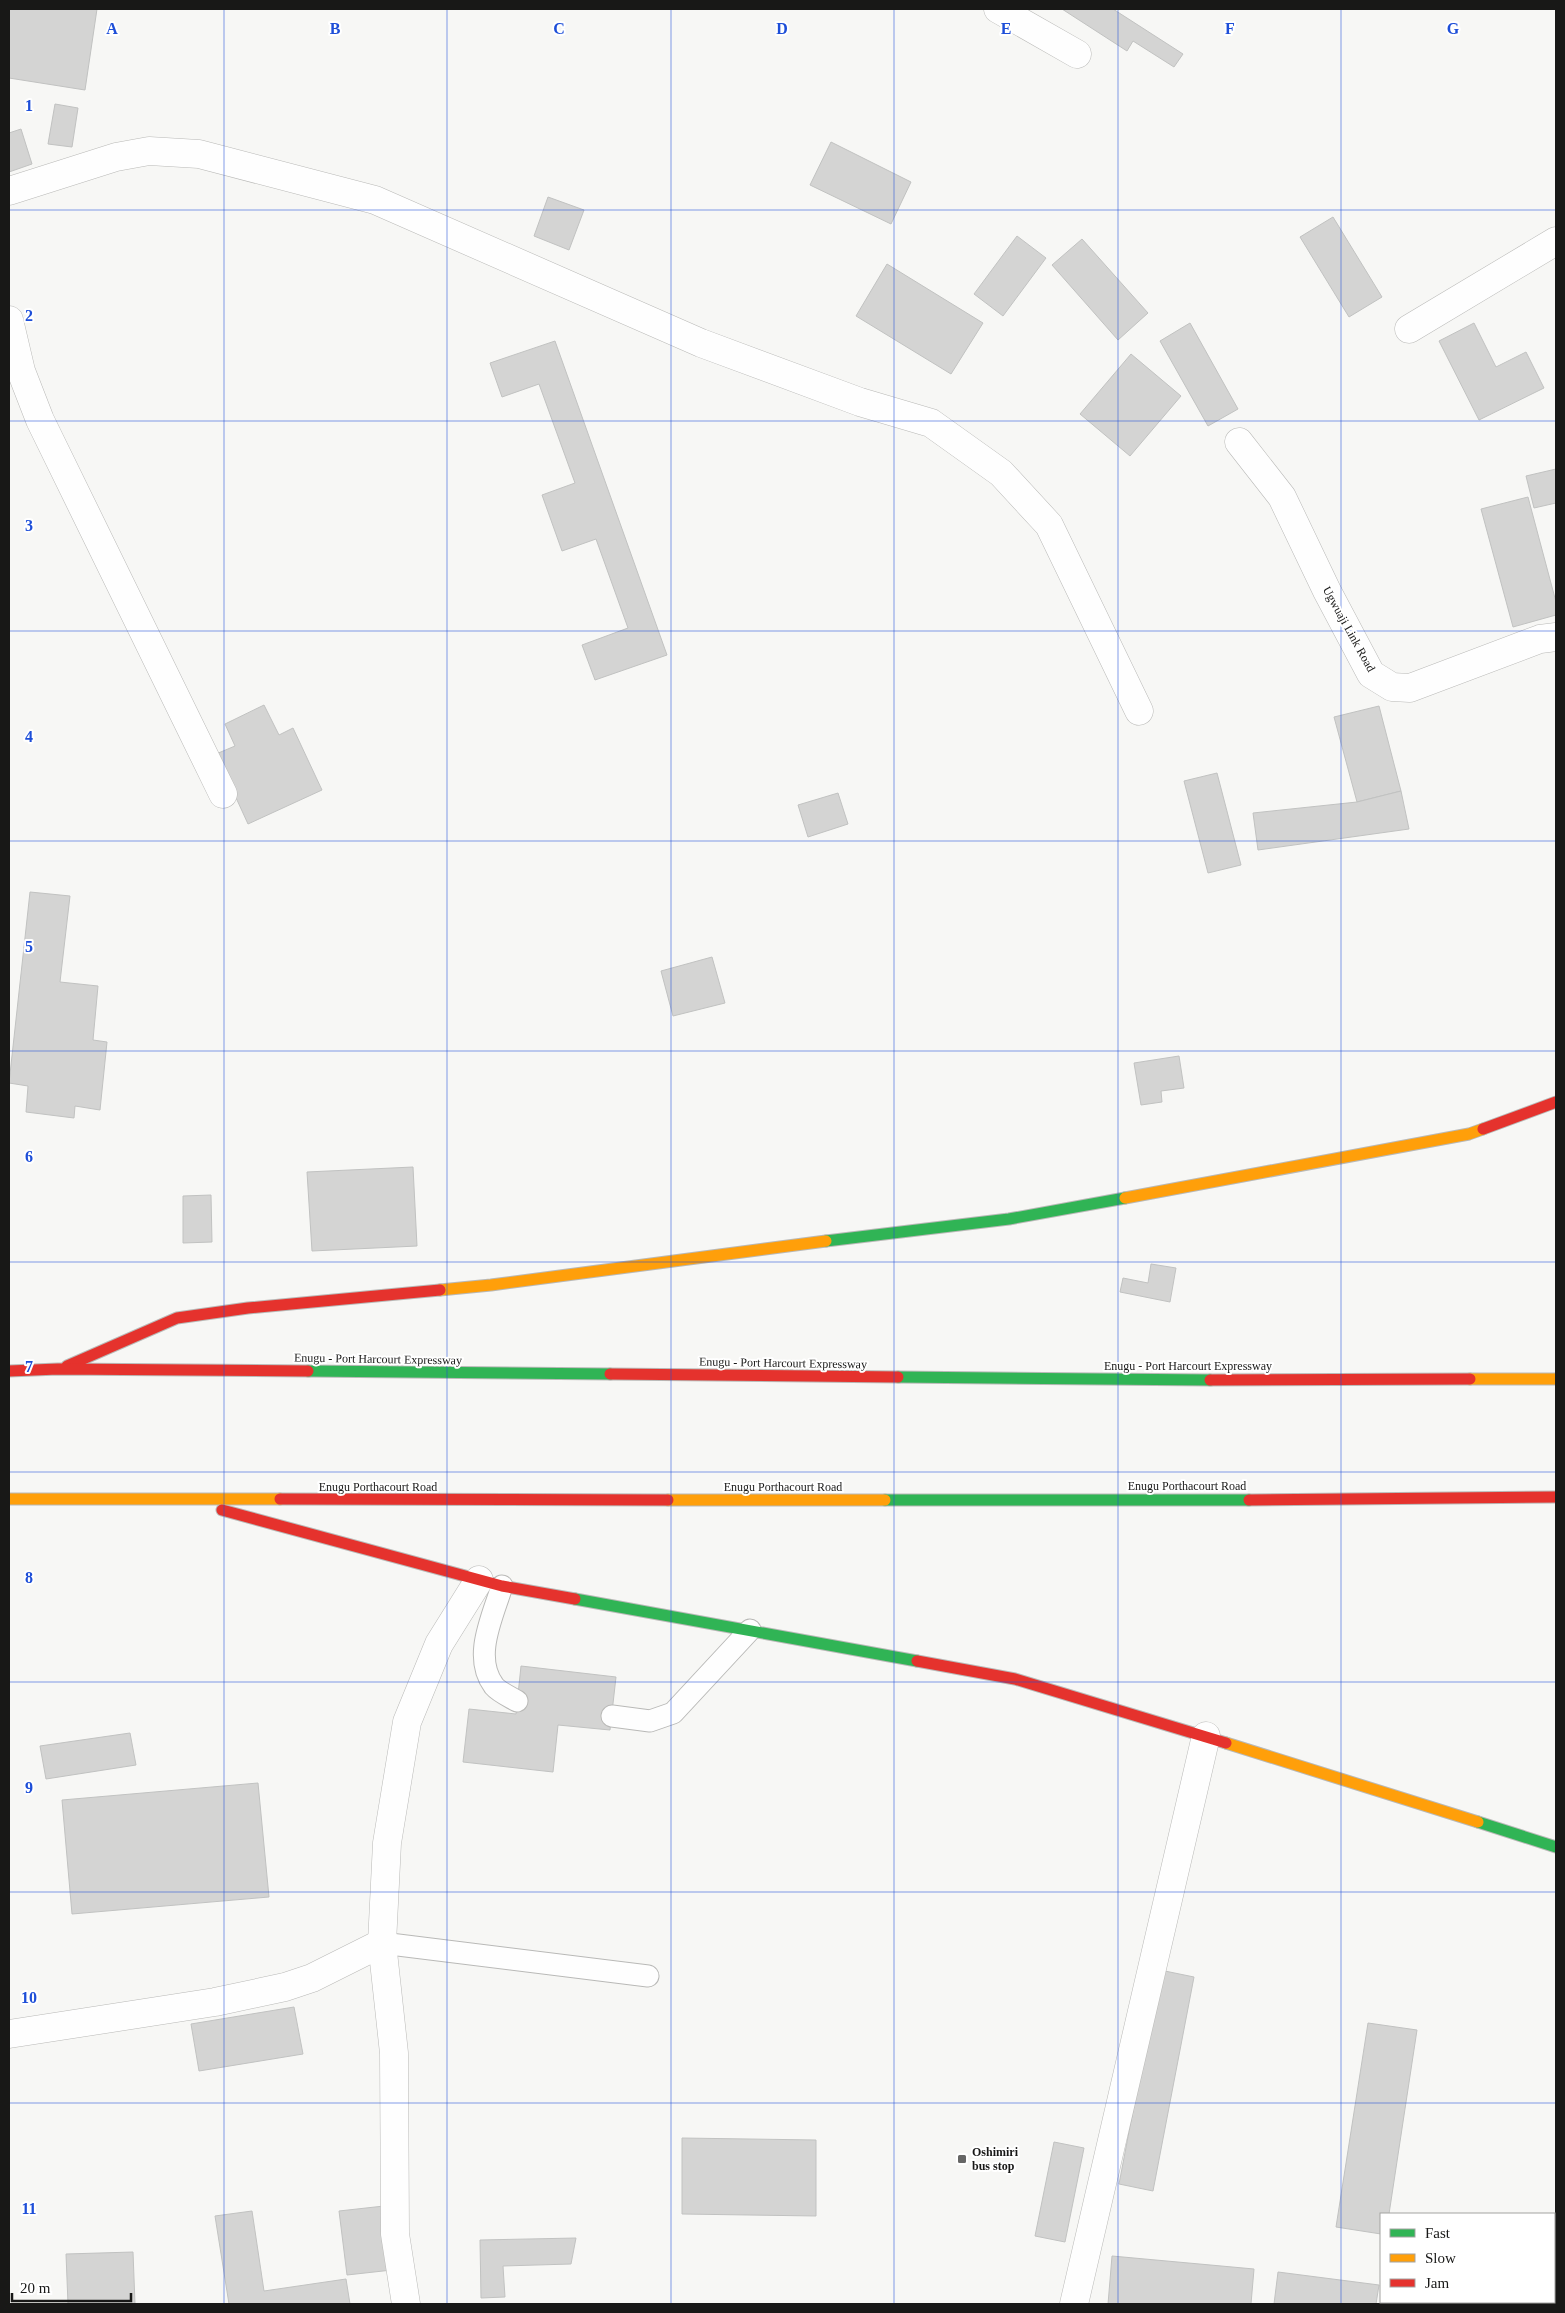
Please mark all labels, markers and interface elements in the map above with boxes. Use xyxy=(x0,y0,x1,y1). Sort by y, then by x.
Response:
text: A xyxy=(106,20,118,37)
text: B xyxy=(330,20,341,37)
text: C xyxy=(553,20,565,37)
text: D xyxy=(776,20,788,37)
text: E xyxy=(1001,20,1011,37)
text: F xyxy=(1225,20,1235,37)
text: G xyxy=(1447,20,1460,37)
text: 1 xyxy=(25,97,33,114)
text: 2 xyxy=(25,307,33,324)
text: 3 xyxy=(25,517,33,534)
street label: Ugwuaji Link Road xyxy=(1320,584,1378,674)
text: 4 xyxy=(25,728,33,745)
text: 5 xyxy=(25,938,33,955)
text: 6 xyxy=(25,1148,33,1165)
street label: Enugu - Port Harcourt Expressway xyxy=(294,1351,462,1367)
street label: Enugu - Port Harcourt Expressway xyxy=(699,1355,867,1371)
text: 7 xyxy=(25,1358,33,1375)
street label: Enugu - Port Harcourt Expressway xyxy=(1104,1359,1272,1373)
street label: Enugu Porthacourt Road xyxy=(1128,1479,1246,1493)
street label: Enugu Porthacourt Road xyxy=(319,1480,437,1494)
street label: Enugu Porthacourt Road xyxy=(724,1480,842,1494)
text: 8 xyxy=(25,1569,33,1586)
text: 9 xyxy=(25,1779,33,1796)
text: 10 xyxy=(21,1989,37,2006)
place label: Oshimiri bus stop xyxy=(972,2145,1019,2173)
marker: Oshimiri bus stop xyxy=(956,2153,968,2165)
text: 11 xyxy=(21,2200,37,2217)
legend xyxy=(1380,2213,1555,2303)
text: Fast xyxy=(1425,2225,1451,2241)
text: Slow xyxy=(1425,2250,1456,2266)
scale bar xyxy=(12,2270,131,2302)
text: Jam xyxy=(1425,2275,1449,2291)
text: 20 m xyxy=(20,2280,51,2296)

